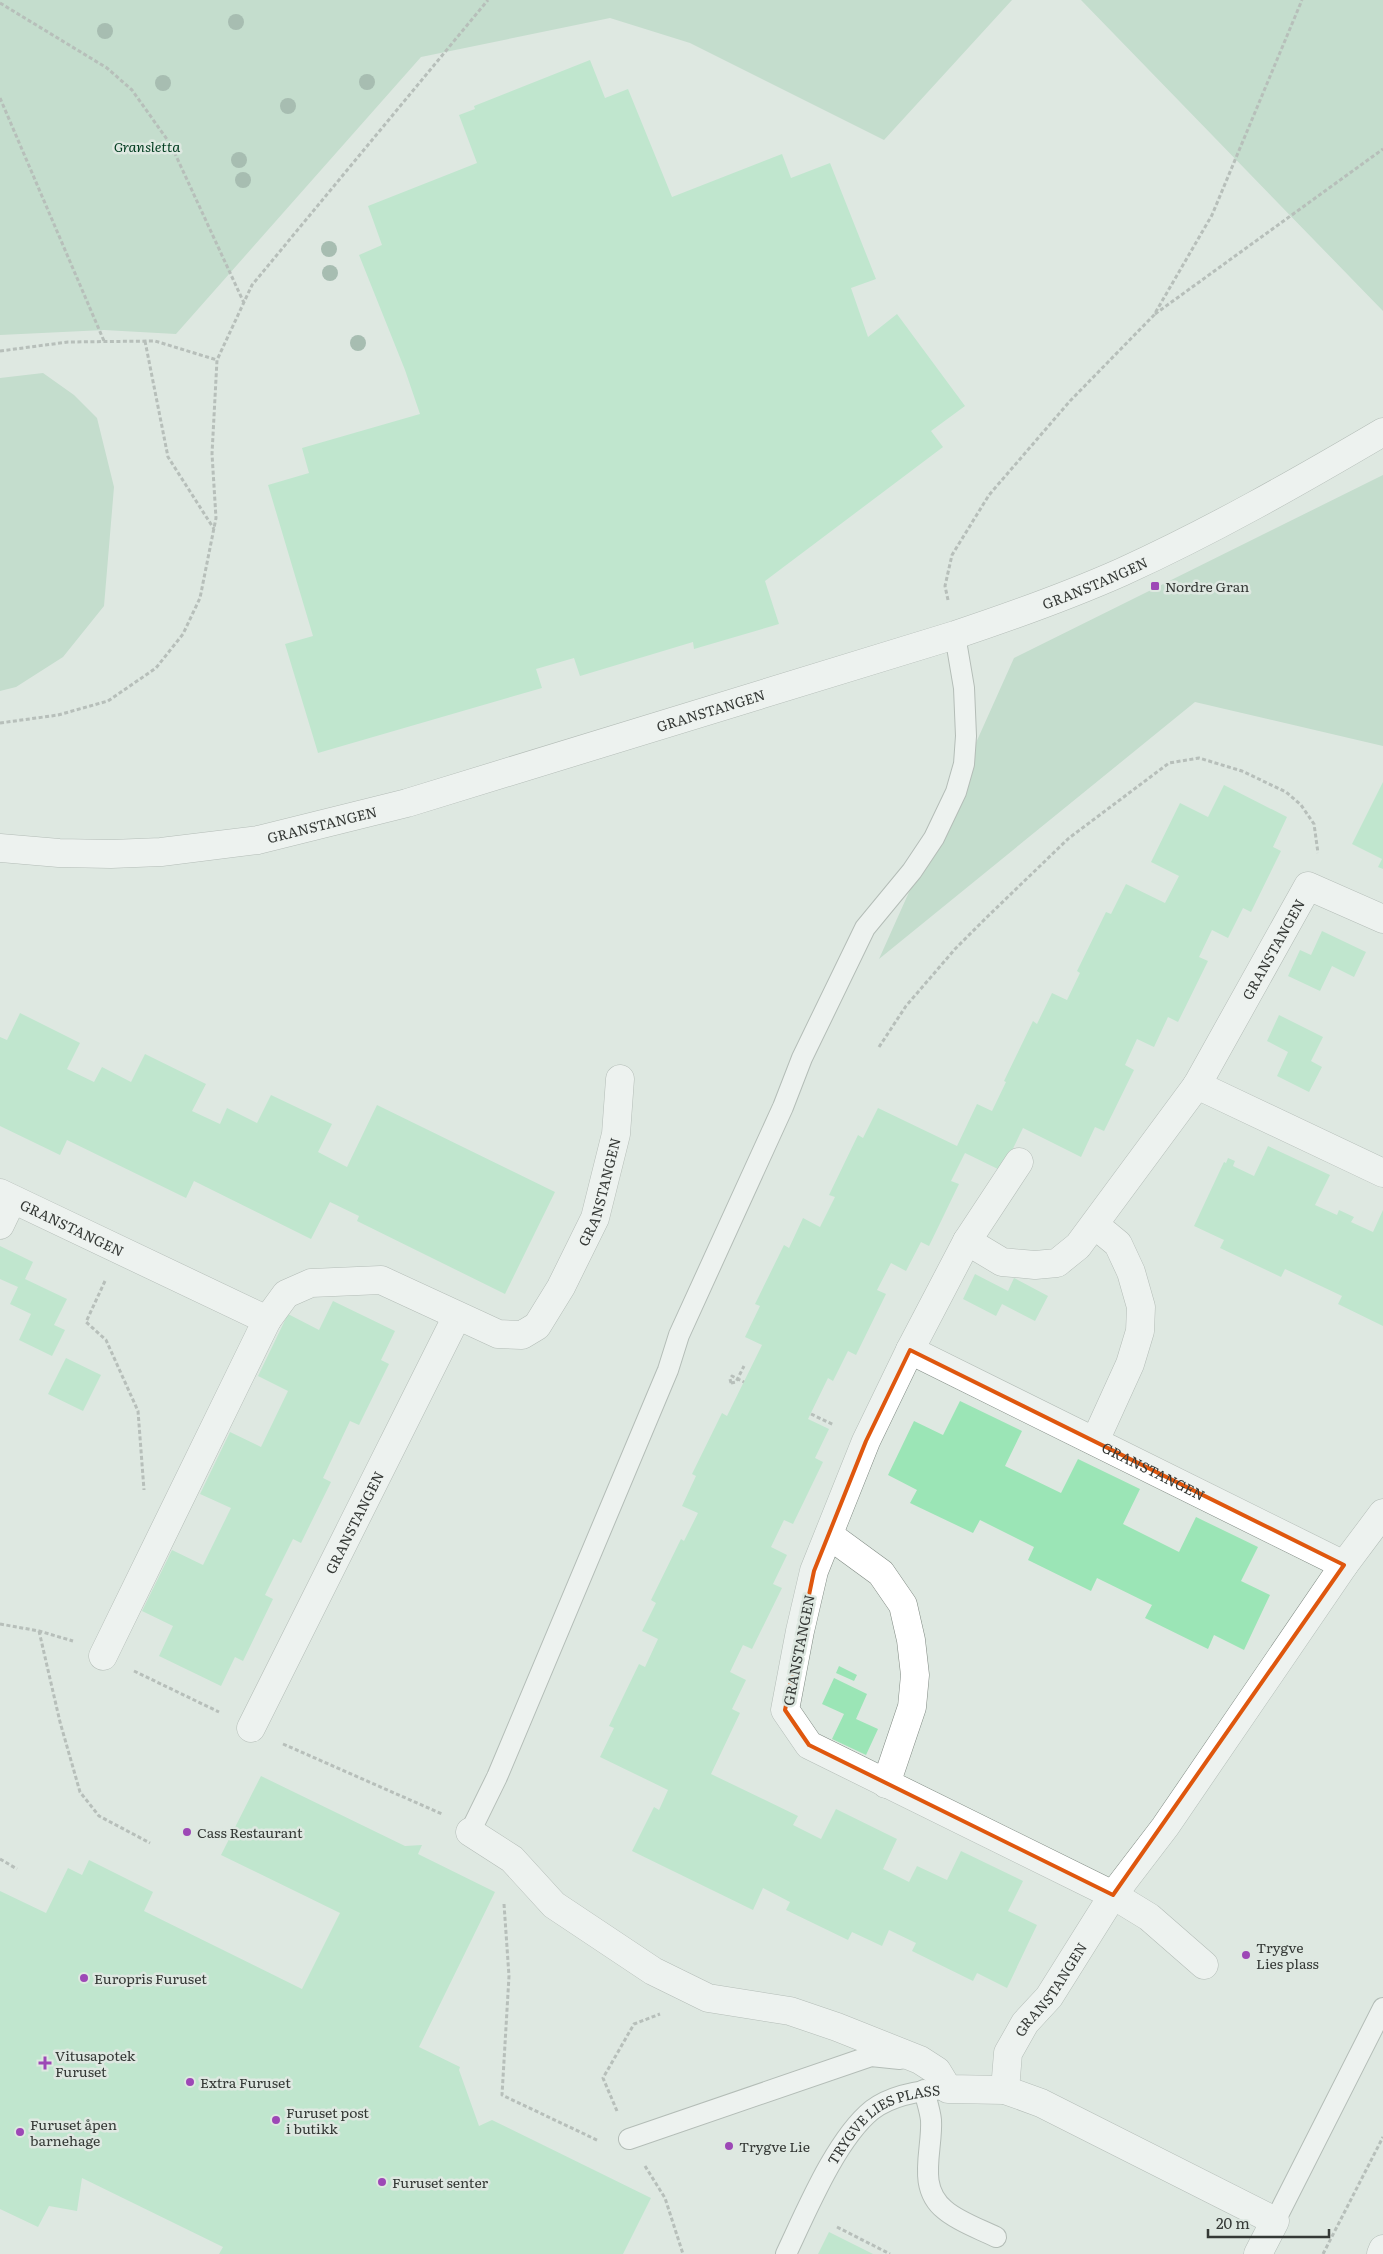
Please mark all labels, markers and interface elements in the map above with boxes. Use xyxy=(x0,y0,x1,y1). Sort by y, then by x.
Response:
park label: Gransletta xyxy=(114,136,180,156)
street label: GRANSTANGEN xyxy=(1039,552,1151,614)
place label: Nordre Gran xyxy=(1165,576,1249,596)
marker: Nordre Gran xyxy=(1149,580,1161,592)
street label: GRANSTANGEN xyxy=(654,684,767,736)
street label: GRANSTANGEN xyxy=(265,801,379,847)
street label: GRANSTANGEN xyxy=(1237,895,1309,1003)
street label: GRANSTANGEN xyxy=(573,1135,625,1249)
street label: GRANSTANGEN xyxy=(17,1194,127,1261)
street label: GRANSTANGEN xyxy=(1099,1437,1209,1505)
street label: GRANSTANGEN xyxy=(320,1467,388,1577)
street label: GRANSTANGEN xyxy=(777,1593,819,1707)
place label: Cass Restaurant xyxy=(197,1822,303,1842)
marker: Cass Restaurant xyxy=(181,1826,193,1838)
place label: Trygve Lies plass xyxy=(1256,1937,1319,1973)
street label: GRANSTANGEN xyxy=(1009,1938,1091,2040)
marker: Trygve Lies plass xyxy=(1240,1949,1252,1961)
place label: Europris Furuset xyxy=(94,1968,207,1988)
marker: Europris Furuset xyxy=(78,1972,90,1984)
place label: Vitusapotek Furuset xyxy=(55,2045,136,2081)
marker: Vitusapotek Furuset xyxy=(39,2057,51,2069)
place label: Extra Furuset xyxy=(200,2072,291,2092)
marker: Extra Furuset xyxy=(184,2076,196,2088)
street label: TRYGVE LIES PLASS xyxy=(822,2079,941,2168)
place label: Furuset post i butikk xyxy=(286,2102,369,2138)
place label: Furuset åpen barnehage xyxy=(30,2114,117,2150)
marker: Furuset post i butikk xyxy=(270,2114,282,2126)
marker: Furuset åpen barnehage xyxy=(14,2126,26,2138)
place label: Trygve Lie xyxy=(739,2136,810,2156)
marker: Trygve Lie xyxy=(723,2140,735,2152)
place label: Furuset senter xyxy=(392,2172,489,2192)
marker: Furuset senter xyxy=(376,2176,388,2188)
scale bar xyxy=(1208,2206,1329,2238)
text: 20 m xyxy=(1216,2211,1250,2234)

